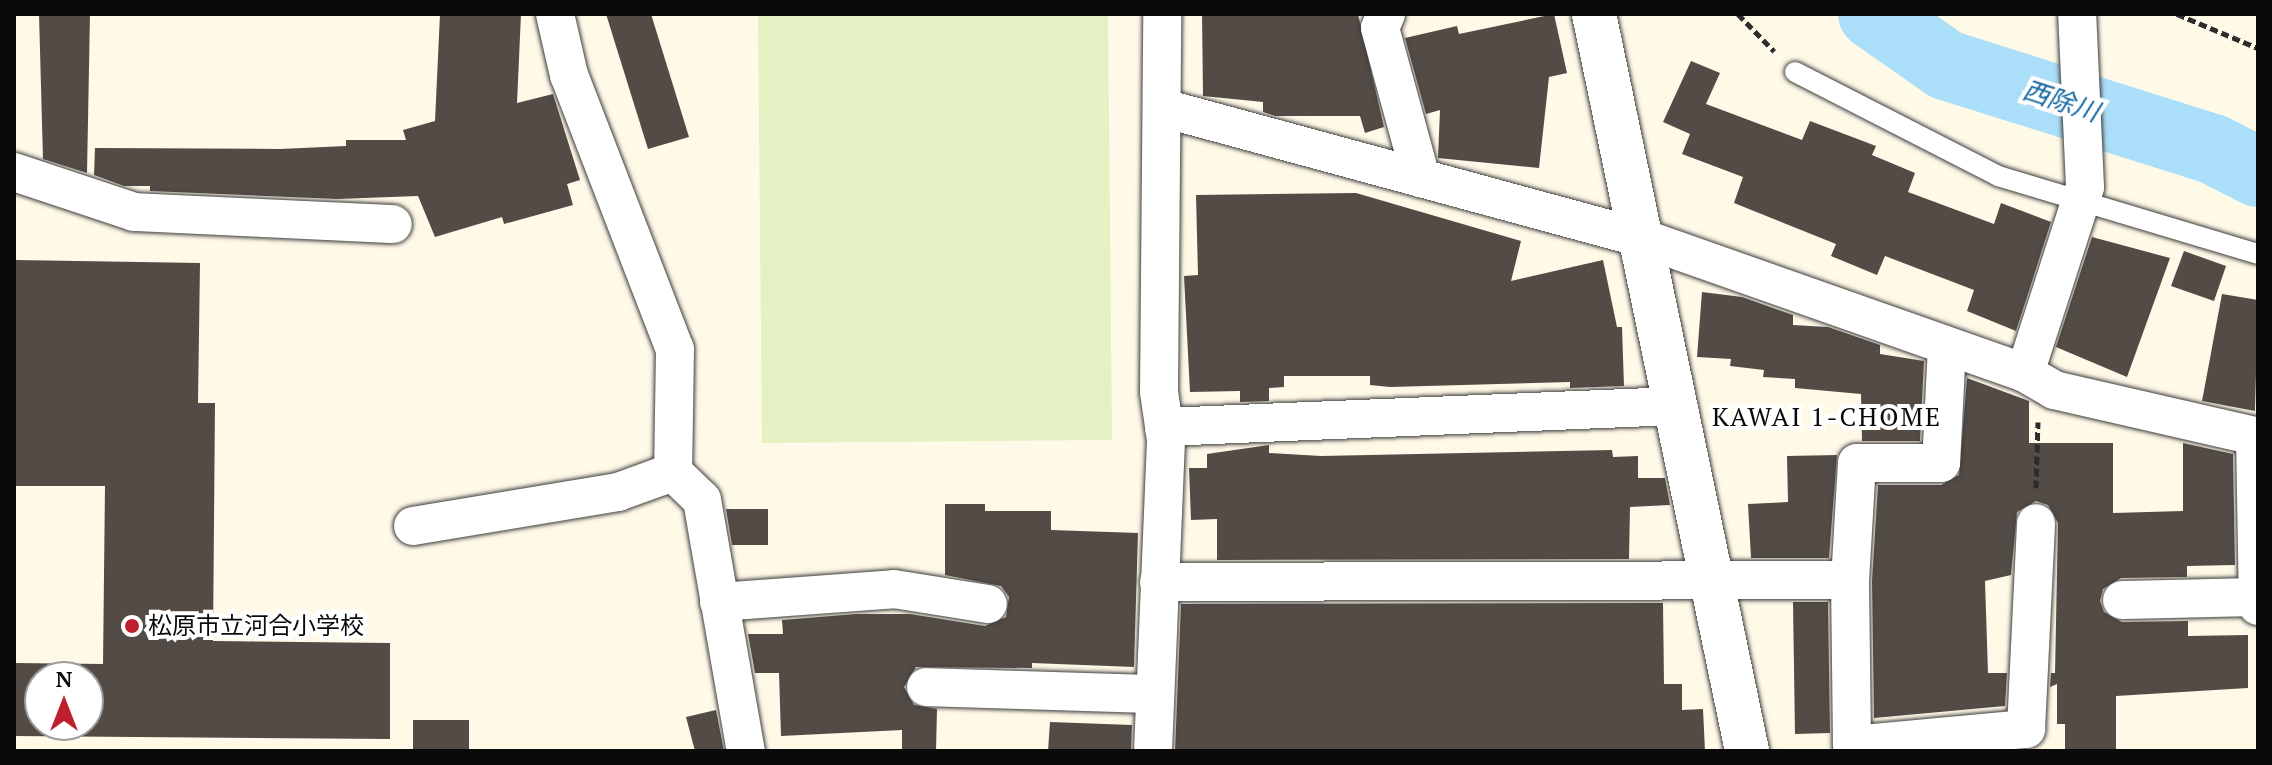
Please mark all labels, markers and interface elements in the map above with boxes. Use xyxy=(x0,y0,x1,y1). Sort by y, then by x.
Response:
water label: 西除川 xyxy=(2019,74,2103,128)
district label: KAWAI 1-CHOME xyxy=(1712,401,1942,433)
place label: 松原市立河合小学校 xyxy=(148,612,364,640)
marker: 松原市立河合小学校 xyxy=(123,617,141,635)
north arrow xyxy=(24,661,104,741)
text: N xyxy=(56,664,72,693)

